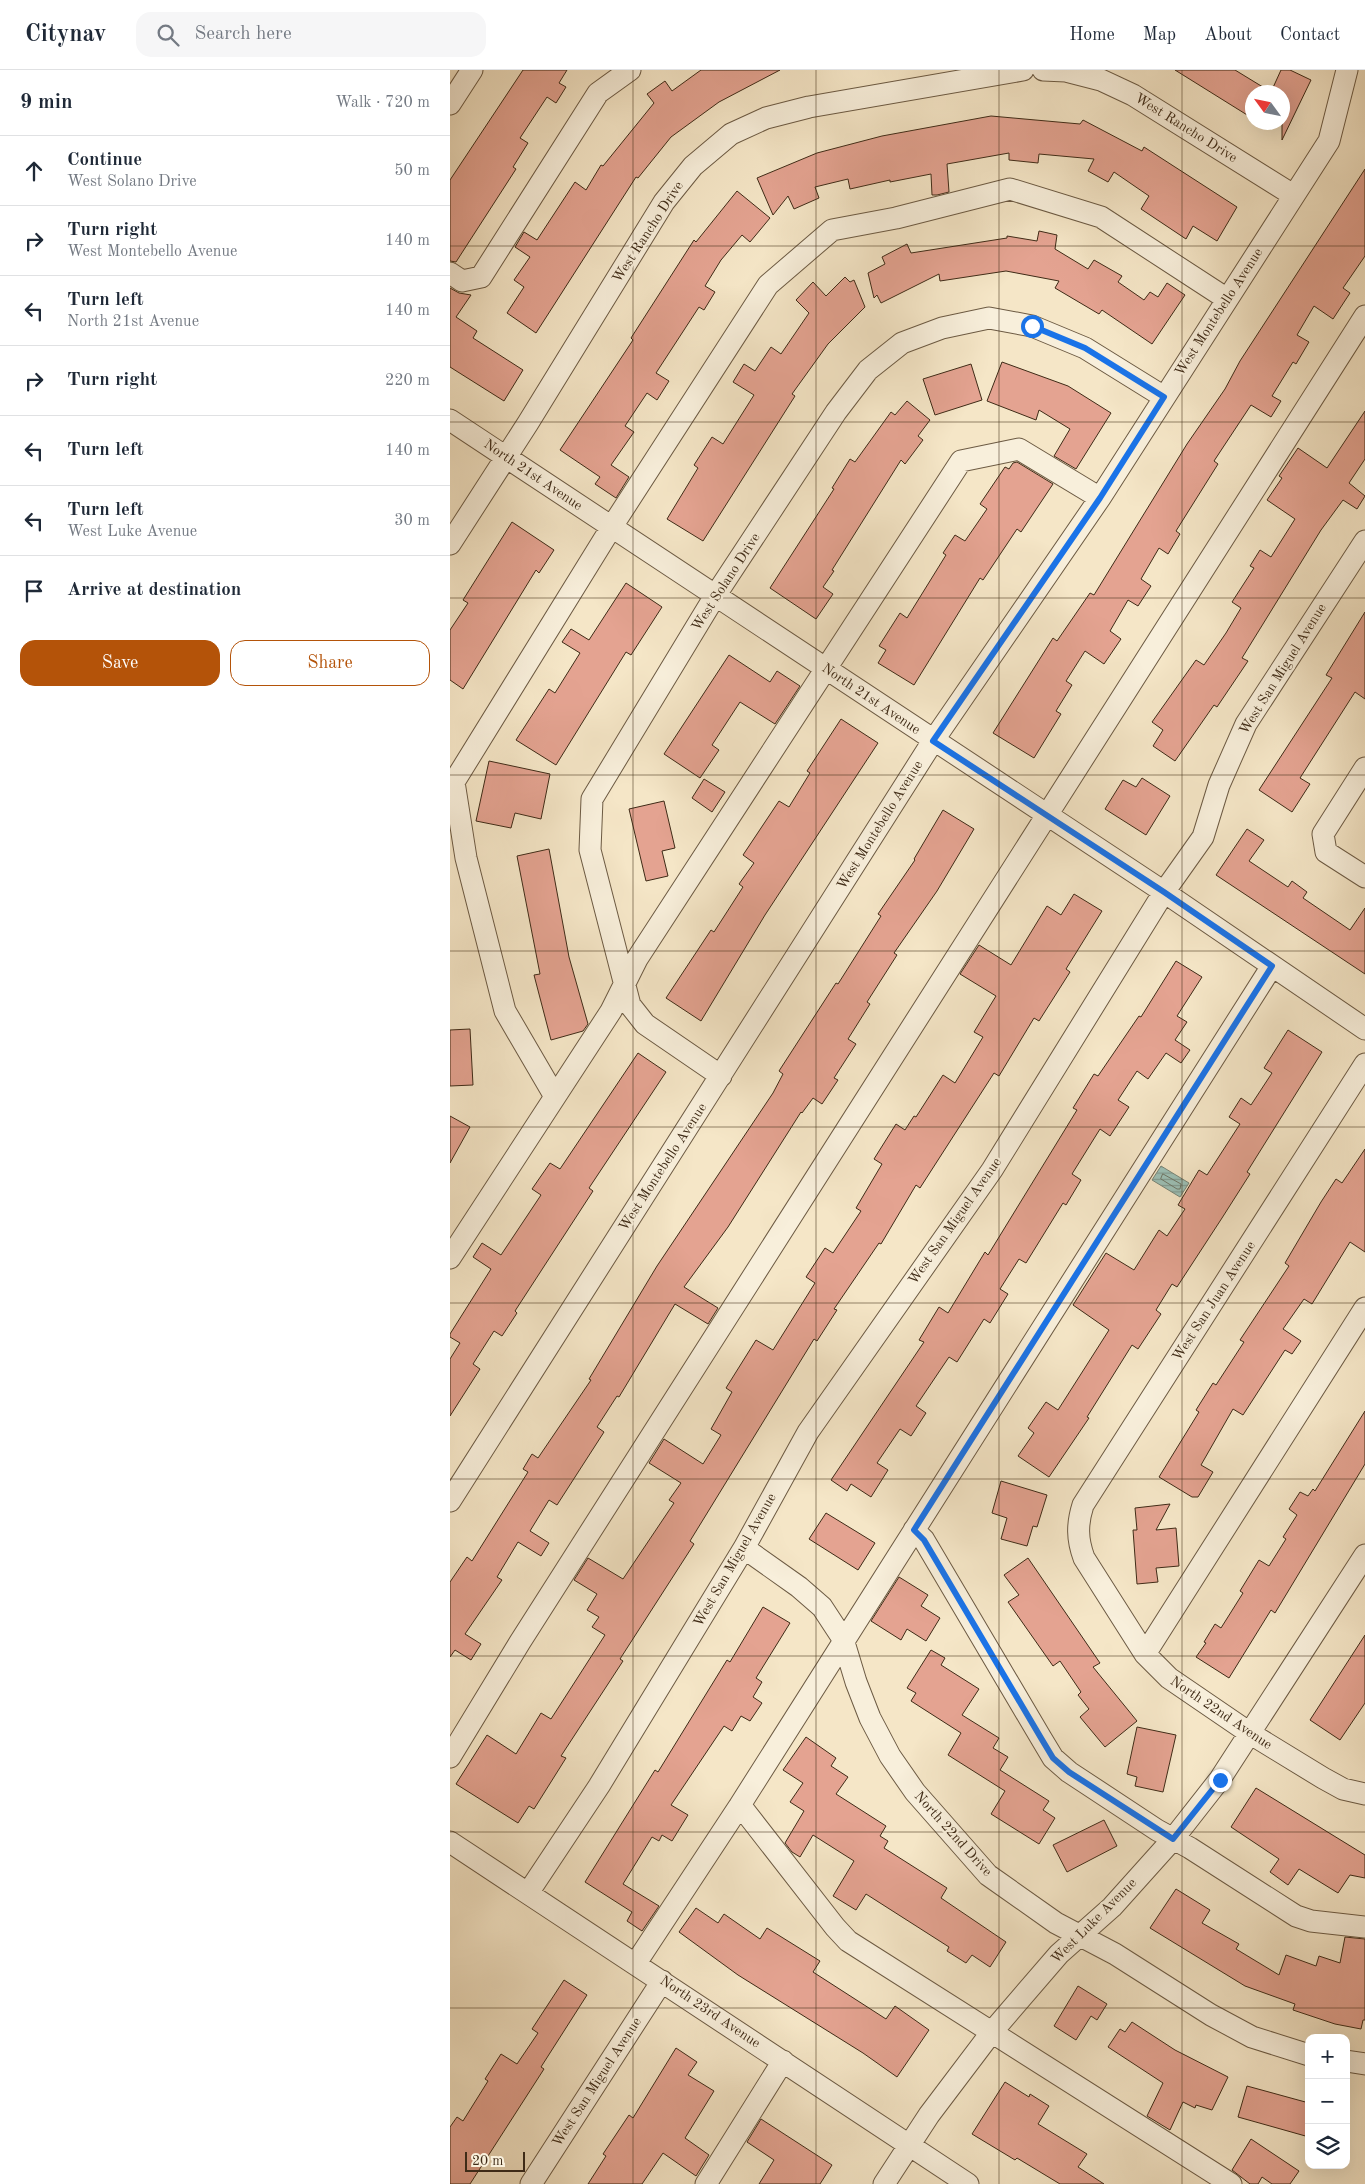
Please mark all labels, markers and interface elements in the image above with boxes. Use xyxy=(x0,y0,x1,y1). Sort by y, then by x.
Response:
search box xyxy=(136,12,486,57)
icon: search xyxy=(154,21,182,49)
text: Citynav xyxy=(25,23,106,47)
text: Search here xyxy=(194,25,292,44)
text: Home xyxy=(1069,26,1115,44)
text: Map xyxy=(1143,26,1176,44)
text: About xyxy=(1204,26,1252,44)
text: Contact xyxy=(1280,26,1340,44)
north arrow xyxy=(1245,85,1290,130)
street label: West Rancho Drive xyxy=(1132,91,1240,165)
text: 9 min xyxy=(20,92,73,113)
text: Walk · 720 m xyxy=(335,95,430,111)
text: Continue xyxy=(67,151,142,170)
icon: ahead xyxy=(20,157,48,185)
text: 50 m xyxy=(394,163,430,179)
text: West Solano Drive xyxy=(67,174,197,190)
street label: West Rancho Drive xyxy=(610,179,686,285)
text: Turn right xyxy=(67,221,157,240)
icon: right xyxy=(20,227,48,255)
text: 140 m xyxy=(385,233,430,249)
text: West Montebello Avenue xyxy=(67,244,237,260)
street label: West Montebello Avenue xyxy=(1173,246,1265,378)
text: Turn left xyxy=(67,291,144,310)
icon: left xyxy=(20,297,48,325)
text: 140 m xyxy=(385,303,430,319)
text: North 21st Avenue xyxy=(67,314,199,330)
route start xyxy=(1021,315,1044,338)
icon: right xyxy=(20,367,48,395)
text: Turn right xyxy=(67,371,157,390)
text: 220 m xyxy=(385,373,430,389)
icon: left xyxy=(20,437,48,465)
street label: North 21st Avenue xyxy=(481,437,585,513)
text: Turn left xyxy=(67,441,144,460)
text: 140 m xyxy=(385,443,430,459)
text: Turn left xyxy=(67,501,144,520)
icon: left xyxy=(20,507,48,535)
text: 30 m xyxy=(394,513,430,529)
text: West Luke Avenue xyxy=(67,524,197,540)
street label: West Solano Drive xyxy=(689,531,763,633)
icon: arrive xyxy=(20,577,48,605)
text: Arrive at destination xyxy=(67,581,241,600)
street label: West San Miguel Avenue xyxy=(1237,601,1329,737)
button: Save xyxy=(20,640,220,686)
button: Share xyxy=(230,640,430,686)
street label: North 21st Avenue xyxy=(819,661,923,737)
street label: West Montebello Avenue xyxy=(835,758,925,892)
street label: West Montebello Avenue xyxy=(617,1101,709,1233)
street label: West San Miguel Avenue xyxy=(906,1155,1004,1287)
street label: West San Juan Avenue xyxy=(1170,1239,1258,1363)
street label: West San Miguel Avenue xyxy=(691,1491,779,1629)
street label: North 22nd Avenue xyxy=(1168,1674,1274,1752)
route end xyxy=(1209,1769,1232,1792)
street label: North 22nd Drive xyxy=(911,1789,995,1879)
street label: West Luke Avenue xyxy=(1049,1876,1139,1966)
street label: North 23rd Avenue xyxy=(657,1973,763,2051)
street label: West San Miguel Avenue xyxy=(550,2015,644,2149)
map controls xyxy=(1305,2034,1350,2169)
button: + xyxy=(1305,2034,1350,2079)
button: − xyxy=(1305,2079,1350,2124)
button: layers xyxy=(1305,2124,1350,2169)
scale bar xyxy=(465,2149,525,2172)
text: 20 m xyxy=(472,2154,503,2168)

